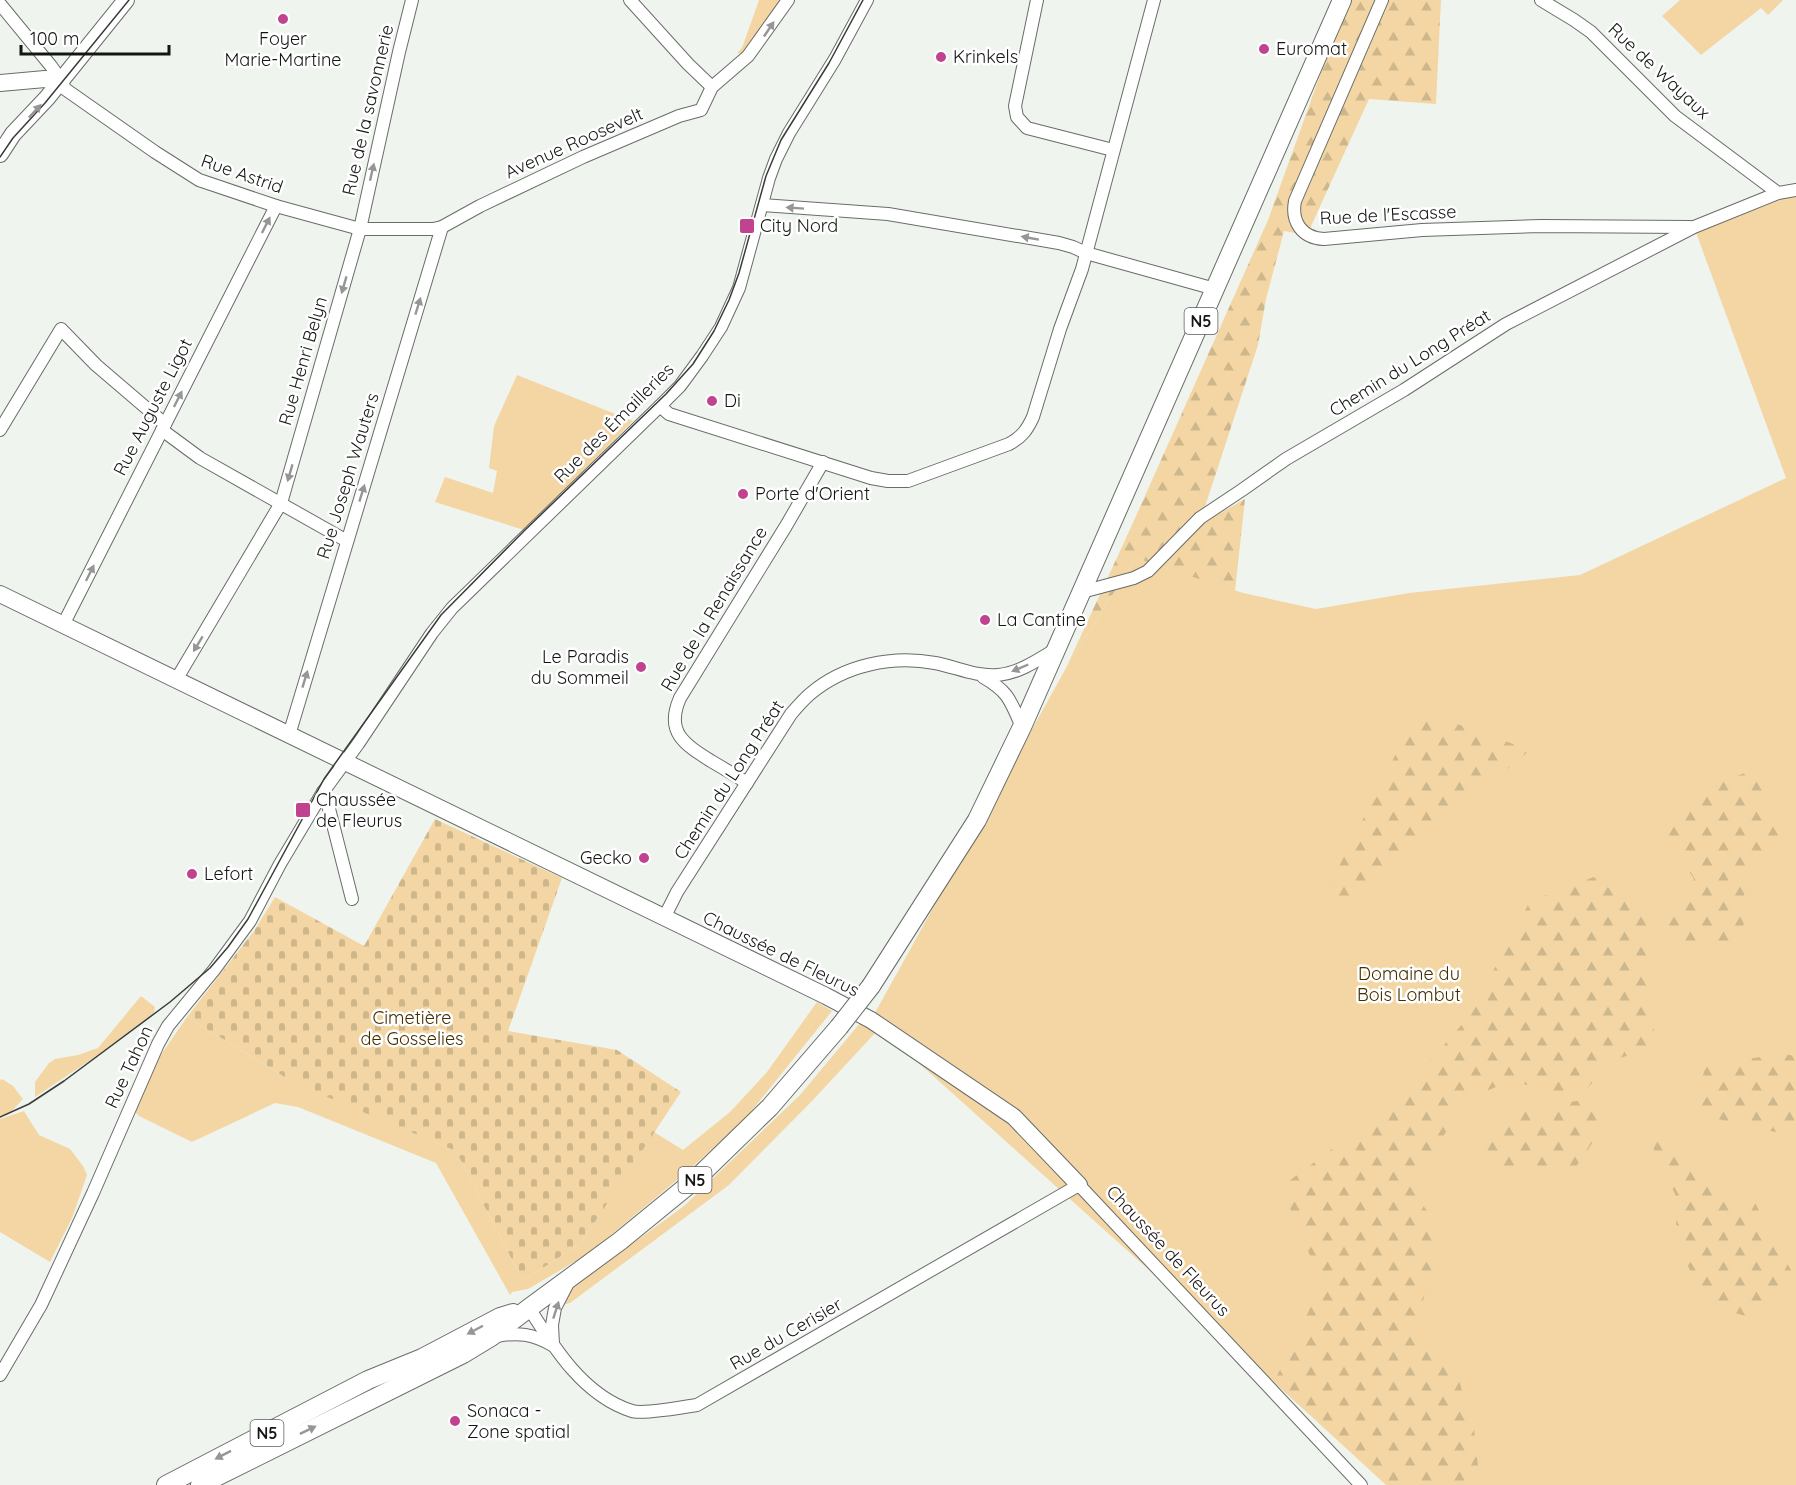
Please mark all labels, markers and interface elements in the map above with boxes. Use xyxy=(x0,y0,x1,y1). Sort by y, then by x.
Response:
marker: Foyer Marie-Martine xyxy=(276,12,290,26)
street label: Rue de Wayaux xyxy=(1604,17,1715,124)
scale bar xyxy=(21,18,170,56)
one-way arrow xyxy=(763,21,775,37)
street label: Rue de la savonnerie xyxy=(337,22,398,198)
text: 100 m xyxy=(30,27,79,50)
place label: Foyer Marie-Martine xyxy=(224,27,342,71)
place label: Euromat xyxy=(1276,37,1347,60)
marker: Euromat xyxy=(1257,42,1271,56)
place label: Krinkels xyxy=(953,45,1018,68)
marker: Krinkels xyxy=(934,50,948,64)
street label: Avenue Roosevelt xyxy=(501,102,646,183)
one-way arrow xyxy=(28,103,42,118)
street label: Rue Astrid xyxy=(198,149,286,198)
one-way arrow xyxy=(368,162,377,181)
street label: Rue de l'Escasse xyxy=(1319,199,1457,230)
one-way arrow xyxy=(785,203,804,213)
place label: City Nord xyxy=(760,214,838,237)
one-way arrow xyxy=(261,216,271,233)
marker: City Nord xyxy=(738,217,756,235)
one-way arrow xyxy=(1020,233,1039,242)
one-way arrow xyxy=(339,276,348,294)
street label: Rue Henri Belyn xyxy=(273,294,332,428)
one-way arrow xyxy=(414,297,423,315)
street label: Chemin du Long Préat xyxy=(1325,304,1495,422)
road number: N5 xyxy=(1184,308,1218,334)
street label: Rue Auguste Ligot xyxy=(108,334,197,479)
street label: Rue des Émailleries xyxy=(549,358,679,488)
place label: Di xyxy=(724,389,741,412)
one-way arrow xyxy=(173,390,182,407)
street label: Rue Joseph Wauters xyxy=(311,390,384,562)
marker: Di xyxy=(705,394,719,408)
one-way arrow xyxy=(285,464,294,482)
place label: Porte d'Orient xyxy=(755,482,870,505)
one-way arrow xyxy=(358,484,367,502)
marker: Porte d'Orient xyxy=(736,487,750,501)
street label: Rue de la Renaissance xyxy=(655,522,772,695)
one-way arrow xyxy=(85,564,95,581)
place label: La Cantine xyxy=(997,608,1086,631)
marker: La Cantine xyxy=(978,613,992,627)
one-way arrow xyxy=(192,636,203,652)
place label: Le Paradis du Sommeil xyxy=(531,645,629,689)
marker: Le Paradis du Sommeil xyxy=(634,660,648,674)
one-way arrow xyxy=(1011,663,1029,673)
one-way arrow xyxy=(301,670,310,688)
street label: Chemin du Long Préat xyxy=(668,696,789,864)
place label: Chaussée de Fleurus xyxy=(316,788,402,832)
marker: Chaussée de Fleurus xyxy=(294,801,312,819)
place label: Gecko xyxy=(580,846,632,869)
marker: Gecko xyxy=(637,851,651,865)
place label: Lefort xyxy=(204,862,253,885)
marker: Lefort xyxy=(185,867,199,881)
street label: Chaussée de Fleurus xyxy=(699,906,863,1001)
park label: Domaine du Bois Lombut xyxy=(1357,962,1461,1006)
park label: Cimetière de Gosselies xyxy=(360,1006,464,1050)
street label: Rue Tahon xyxy=(99,1022,158,1112)
road number: N5 xyxy=(678,1167,712,1193)
street label: Chaussée de Fleurus xyxy=(1102,1180,1235,1321)
street label: Rue du Cerisier xyxy=(726,1292,846,1375)
one-way arrow xyxy=(552,1301,561,1319)
one-way arrow xyxy=(466,1325,483,1335)
place label: Sonaca - Zone spatial xyxy=(467,1399,570,1443)
marker: Sonaca - Zone spatial xyxy=(448,1414,462,1428)
road number: N5 xyxy=(250,1420,284,1446)
one-way arrow xyxy=(300,1426,317,1435)
one-way arrow xyxy=(214,1450,232,1460)

